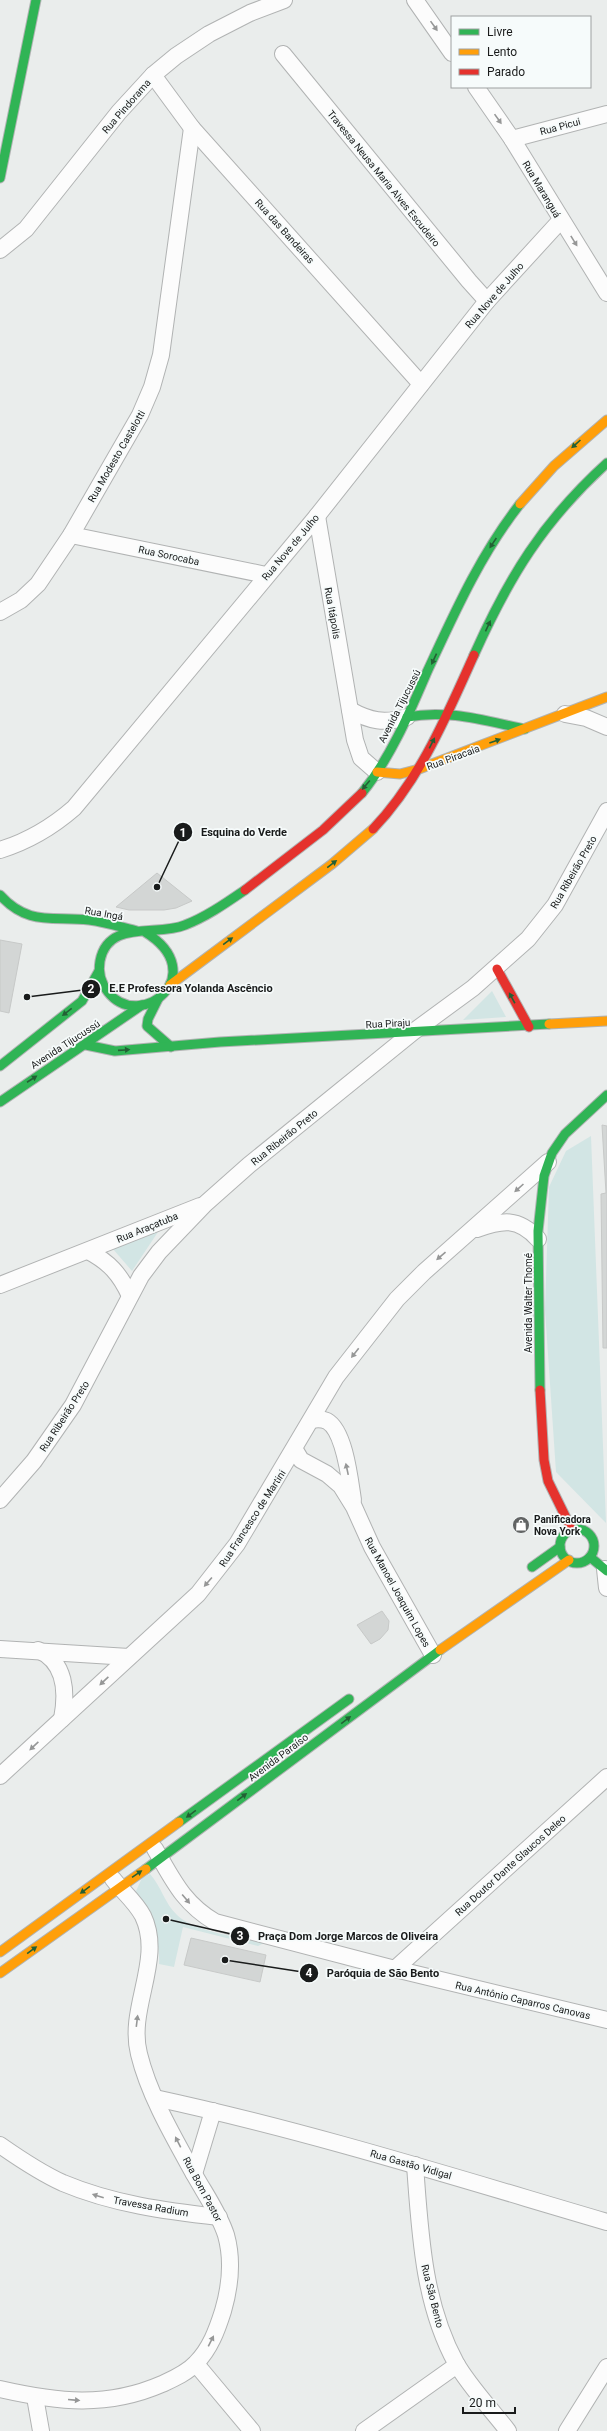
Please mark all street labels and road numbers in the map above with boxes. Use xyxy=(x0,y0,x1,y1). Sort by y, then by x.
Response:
street label: Rua Pindorama xyxy=(100,77,153,136)
street label: Travessa Neusa Maria Alves Escudeiro xyxy=(325,108,442,249)
street label: Rua Picui xyxy=(539,116,582,137)
street label: Rua Maranguá xyxy=(520,159,563,220)
street label: Rua das Bandeiras xyxy=(253,197,316,266)
street label: Rua Nove de Julho xyxy=(463,260,526,330)
street label: Rua Modesto Castelotti xyxy=(86,408,147,504)
street label: Rua Nove de Julho xyxy=(259,512,321,583)
street label: Rua Sorocaba xyxy=(137,544,200,567)
street label: Rua Itápolis xyxy=(323,586,342,640)
street label: Avenida Tijucussú xyxy=(376,668,423,745)
street label: Rua Piracaia xyxy=(425,743,481,772)
street label: Rua Ribeirão Preto xyxy=(548,834,599,911)
street label: Rua Ingá xyxy=(84,905,124,922)
street label: Rua Piraju xyxy=(365,1017,411,1030)
street label: Avenida Tijucussú xyxy=(28,1018,102,1071)
street label: Rua Ribeirão Preto xyxy=(249,1107,320,1168)
street label: Rua Araçatuba xyxy=(115,1210,180,1245)
street label: Avenida Walter Thomé xyxy=(523,1253,534,1353)
street label: Rua Ribeirão Preto xyxy=(37,1379,92,1454)
street label: Rua Francesco de Martini xyxy=(217,1468,288,1569)
street label: Rua Manoel Joaquim Lopes xyxy=(363,1535,432,1649)
street label: Avenida Paraíso xyxy=(246,1731,310,1783)
street label: Rua Doutor Dante Glaucos Deleo xyxy=(453,1813,568,1918)
street label: Rua Antônio Caparros Canovas xyxy=(454,1980,591,2021)
street label: Rua Gastão Vidigal xyxy=(369,2148,453,2181)
street label: Rua Bom Pastor xyxy=(181,2155,225,2224)
street label: Travessa Radium xyxy=(112,2194,190,2219)
street label: Rua São Bento xyxy=(419,2263,446,2329)

